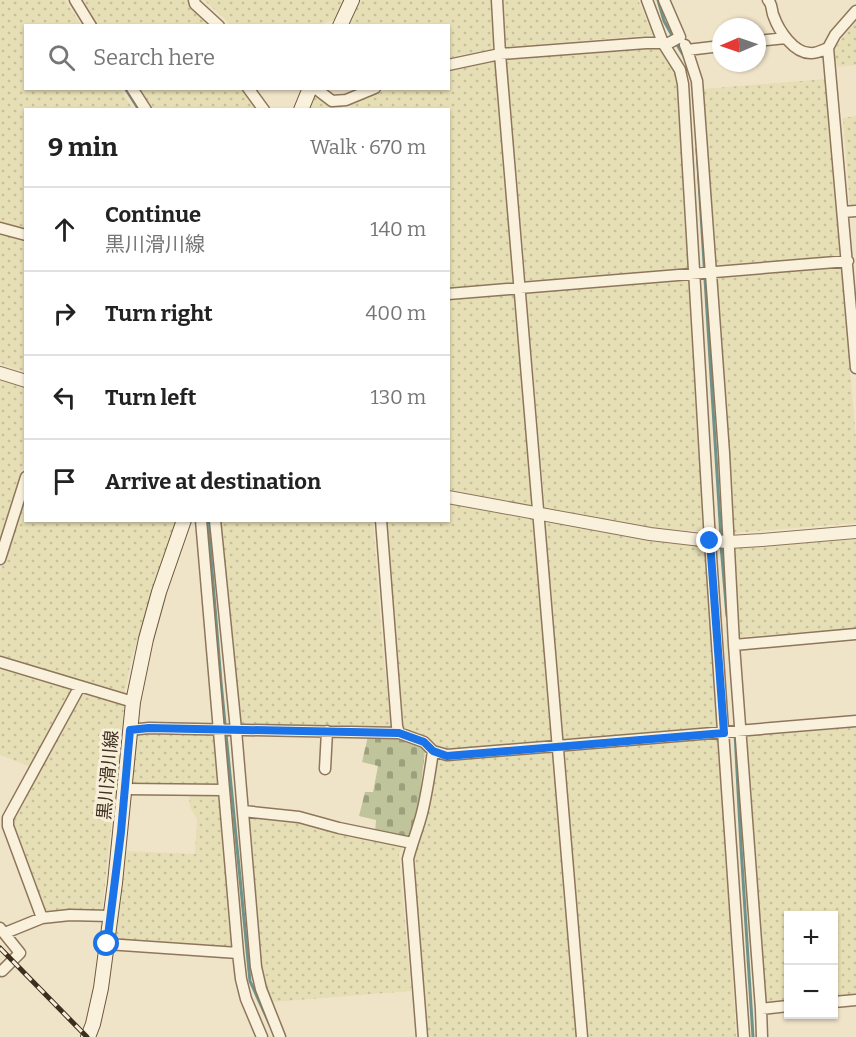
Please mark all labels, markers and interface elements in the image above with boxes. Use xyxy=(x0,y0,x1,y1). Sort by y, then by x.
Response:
north arrow xyxy=(712,18,766,72)
search box xyxy=(24,24,450,90)
icon: search xyxy=(45,41,78,74)
text: Search here xyxy=(93,44,215,71)
text: 9 min xyxy=(48,132,118,163)
text: Walk · 670 m xyxy=(310,135,426,159)
text: Continue xyxy=(105,201,201,228)
icon: ahead xyxy=(48,213,81,246)
text: 140 m xyxy=(370,217,426,241)
text: 黒川滑川線 xyxy=(105,232,205,256)
icon: right xyxy=(48,297,81,330)
text: Turn right xyxy=(105,300,213,327)
text: 400 m xyxy=(366,301,426,325)
icon: left xyxy=(48,381,81,414)
text: Turn left xyxy=(105,384,197,411)
text: 130 m xyxy=(371,385,426,409)
icon: arrive xyxy=(48,465,81,498)
text: Arrive at destination xyxy=(105,468,321,495)
route end xyxy=(696,527,722,553)
street label: 黒川滑川線 xyxy=(93,729,123,821)
map controls xyxy=(784,911,838,1019)
button: + xyxy=(784,911,838,965)
route start xyxy=(93,930,119,956)
button: − xyxy=(784,965,838,1019)

